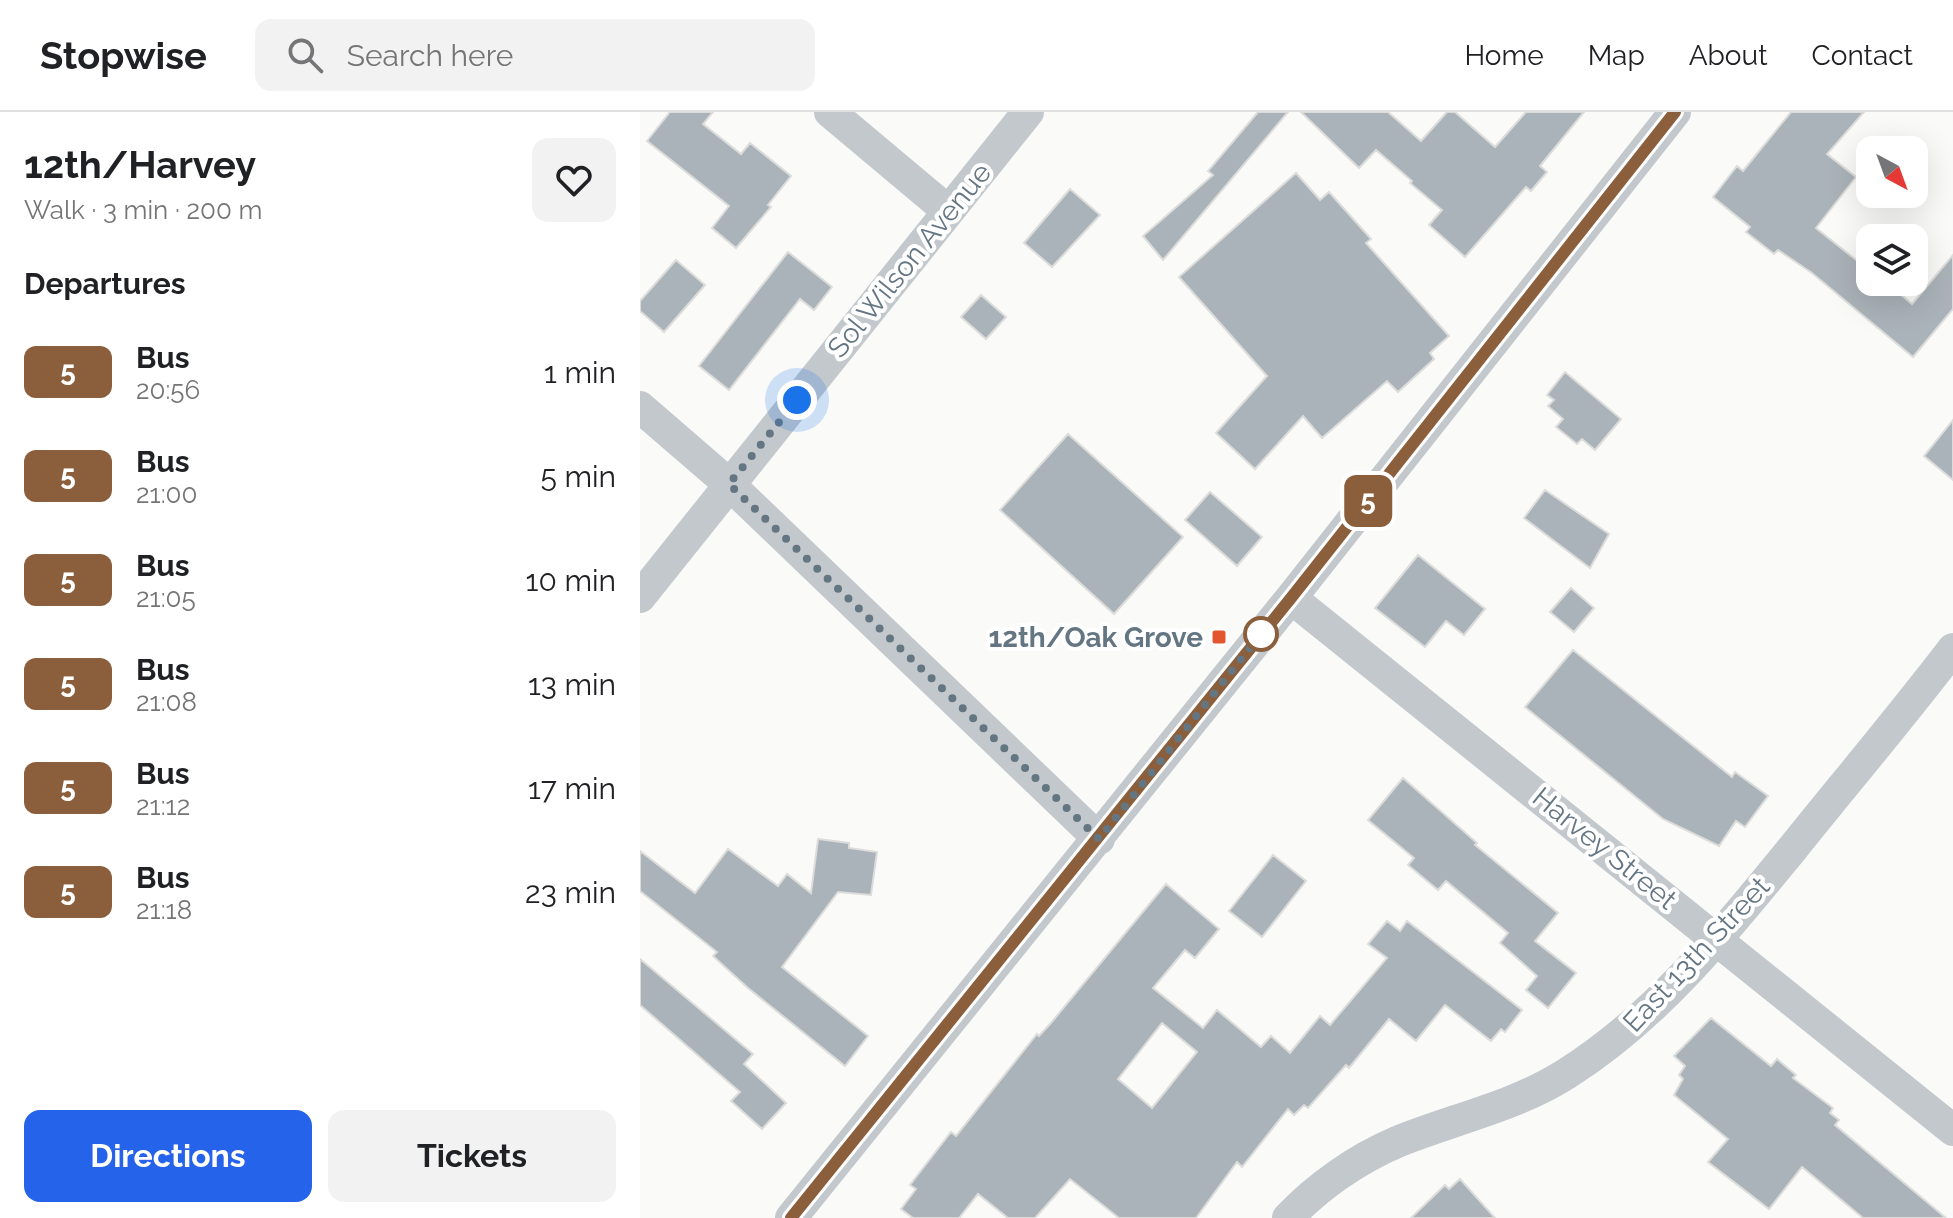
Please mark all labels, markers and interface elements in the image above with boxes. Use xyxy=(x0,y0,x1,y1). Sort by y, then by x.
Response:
search box xyxy=(255,19,815,91)
text: Stopwise xyxy=(40,33,207,78)
icon: search xyxy=(283,33,327,77)
text: Search here xyxy=(347,38,513,73)
text: Home xyxy=(1464,39,1544,72)
text: Map xyxy=(1588,39,1645,72)
text: About xyxy=(1689,39,1768,72)
text: Contact xyxy=(1812,39,1913,72)
north arrow xyxy=(1856,136,1928,208)
map controls xyxy=(1856,136,1928,296)
button: heart xyxy=(532,138,616,222)
text: 12th/Harvey xyxy=(24,142,256,187)
street label: Sol Wilson Avenue xyxy=(821,156,998,364)
text: Walk · 3 min · 200 m xyxy=(24,195,262,225)
button: layers xyxy=(1856,224,1928,296)
text: Departures xyxy=(24,266,186,301)
text: Bus xyxy=(136,340,190,375)
text: 5 xyxy=(60,355,76,388)
text: 1 min xyxy=(544,355,616,390)
text: 20:56 xyxy=(136,375,200,405)
your location xyxy=(777,380,817,420)
text: Bus xyxy=(136,444,190,479)
text: 5 xyxy=(60,459,76,492)
text: 5 min xyxy=(540,459,616,494)
line badge: 5 xyxy=(1342,475,1394,527)
text: 21:00 xyxy=(136,479,197,509)
text: 5 xyxy=(1360,484,1376,517)
text: Bus xyxy=(136,548,190,583)
text: 5 xyxy=(60,563,76,596)
text: 10 min xyxy=(526,563,616,598)
text: 21:05 xyxy=(136,583,196,613)
unlabelled marker xyxy=(1244,617,1278,651)
place label: 12th/Oak Grove xyxy=(988,621,1203,654)
marker: 12th/Oak Grove xyxy=(1210,628,1228,646)
text: Bus xyxy=(136,652,190,687)
text: 5 xyxy=(60,667,76,700)
text: 13 min xyxy=(528,667,616,702)
text: 21:08 xyxy=(136,687,197,717)
text: Bus xyxy=(136,756,190,791)
text: 5 xyxy=(60,771,76,804)
text: 17 min xyxy=(528,771,616,806)
street label: Harvey Street xyxy=(1526,780,1684,917)
text: 21:12 xyxy=(136,791,190,821)
text: Bus xyxy=(136,860,190,895)
street label: East 13th Street xyxy=(1616,870,1777,1039)
text: 5 xyxy=(60,875,76,908)
text: 23 min xyxy=(525,875,616,910)
text: 21:18 xyxy=(136,895,192,925)
button: Directions xyxy=(24,1110,312,1202)
button: Tickets xyxy=(328,1110,616,1202)

